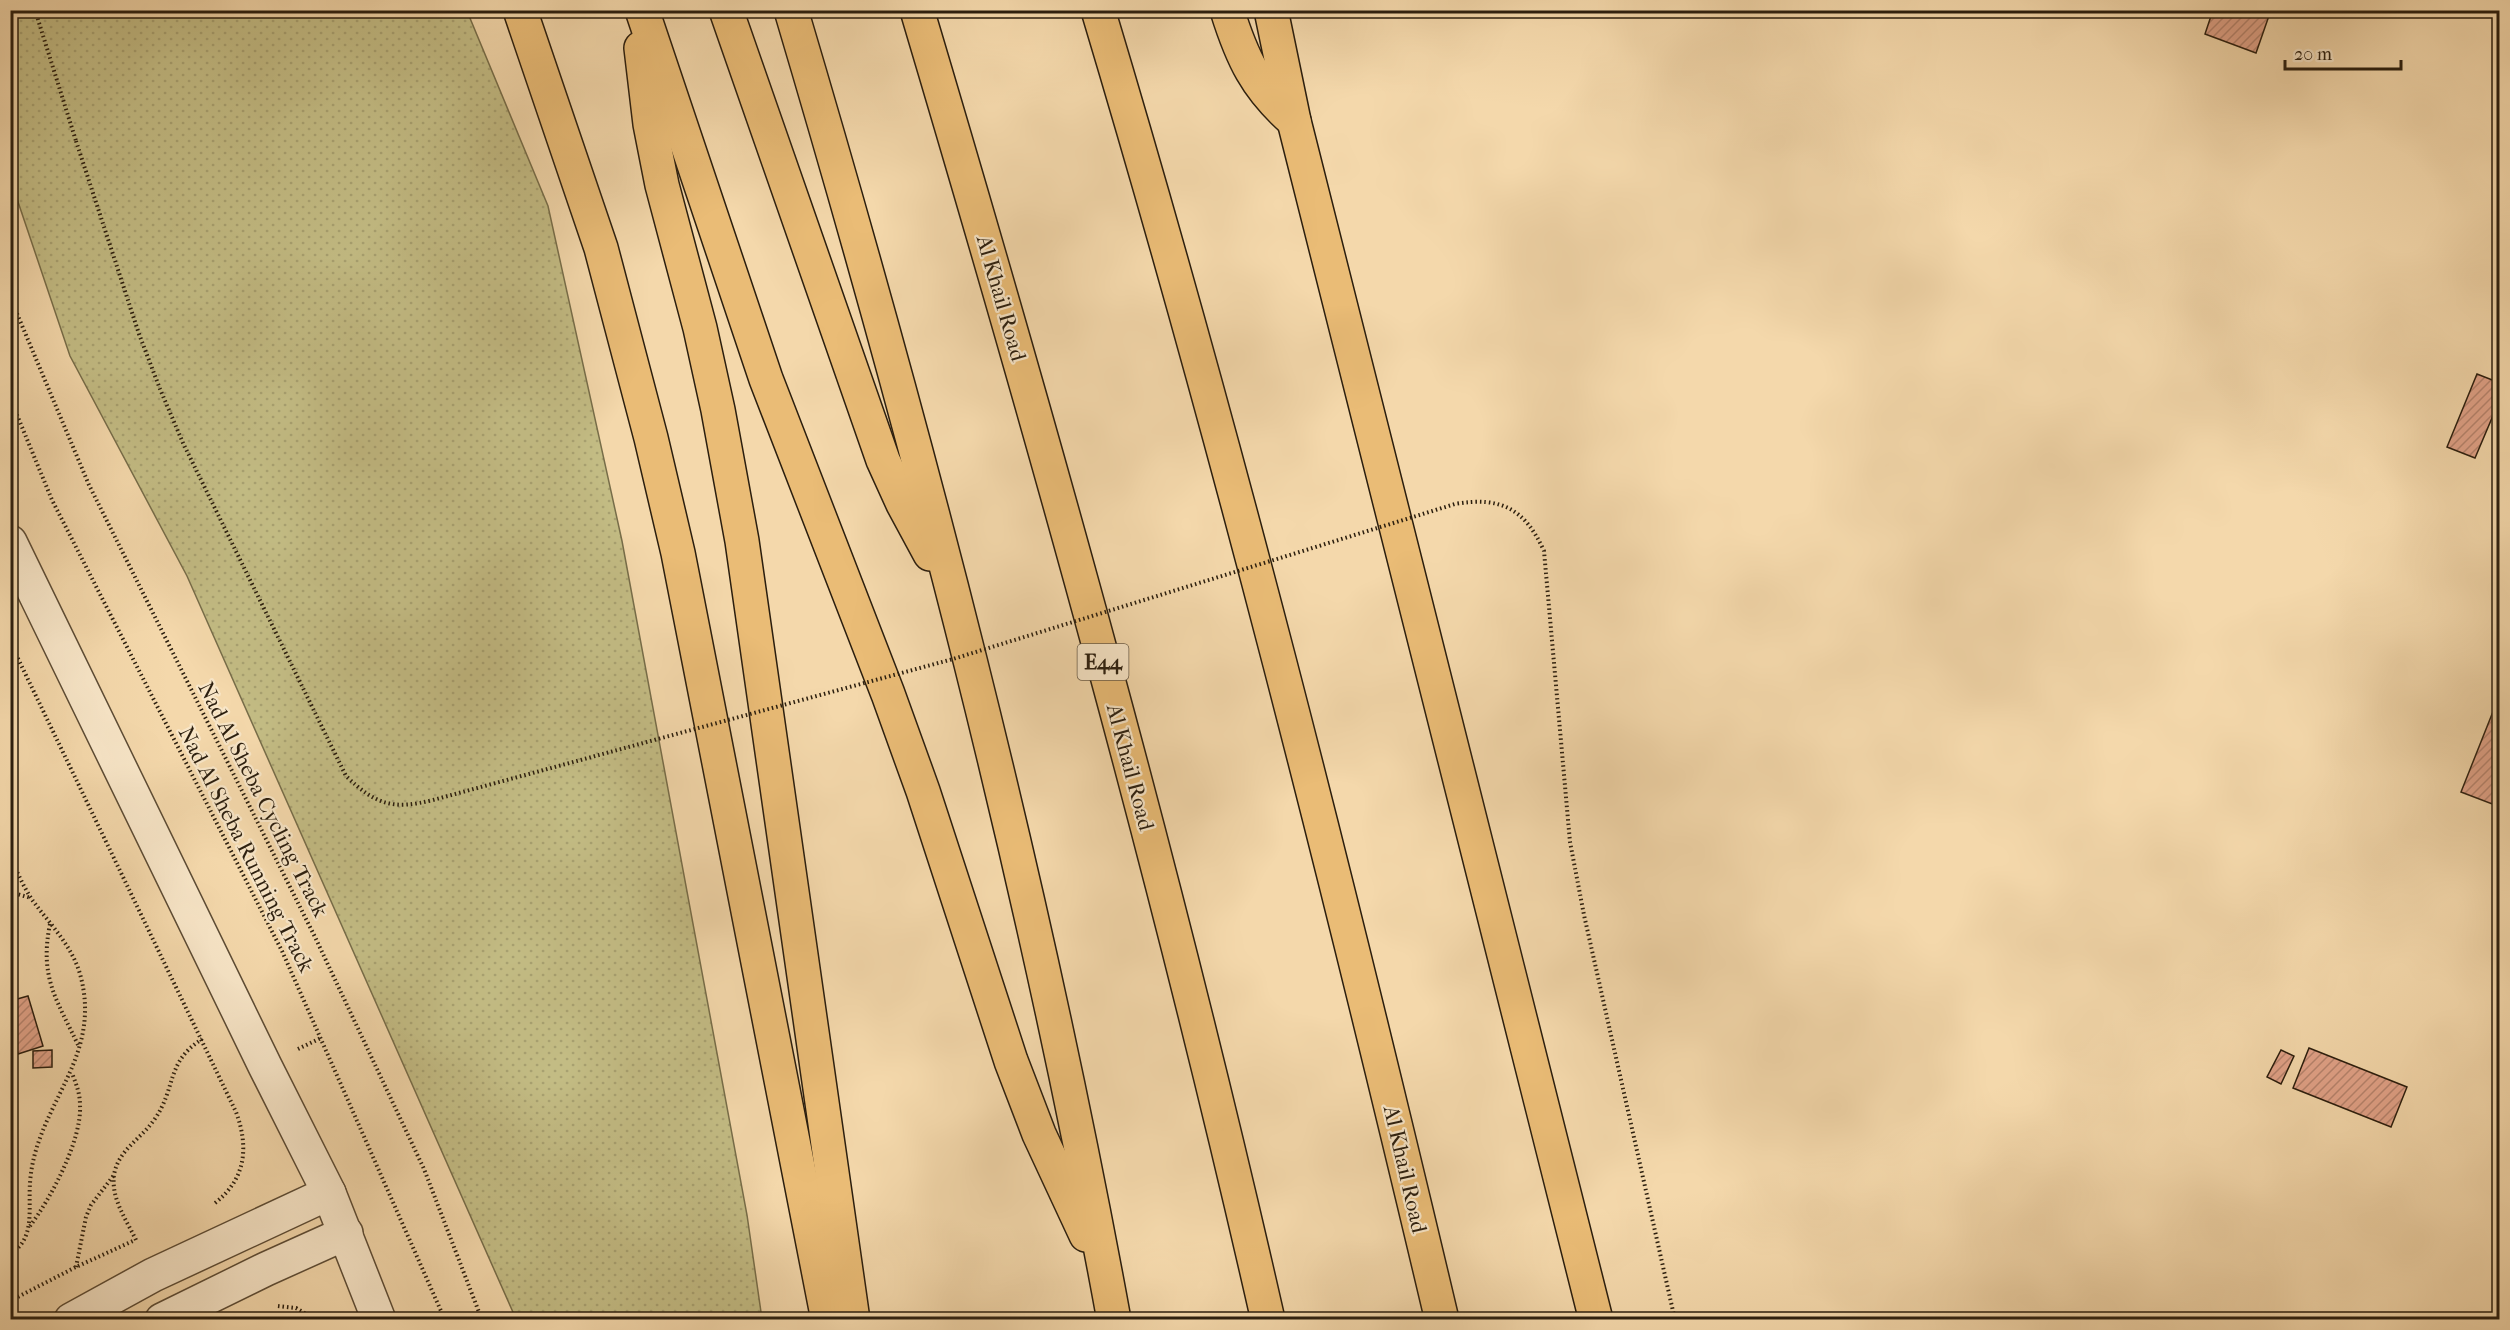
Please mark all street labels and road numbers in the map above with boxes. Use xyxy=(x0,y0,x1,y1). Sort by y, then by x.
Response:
street label: Al Khail Road xyxy=(970,231,1032,365)
road number: E44 xyxy=(1078,644,1128,680)
street label: Nad Al Sheba Cycling Track xyxy=(192,678,334,922)
street label: Al Khail Road xyxy=(1100,700,1160,834)
street label: Nad Al Sheba Running Track xyxy=(173,722,320,977)
street label: Al Khail Road xyxy=(1378,1102,1433,1236)

